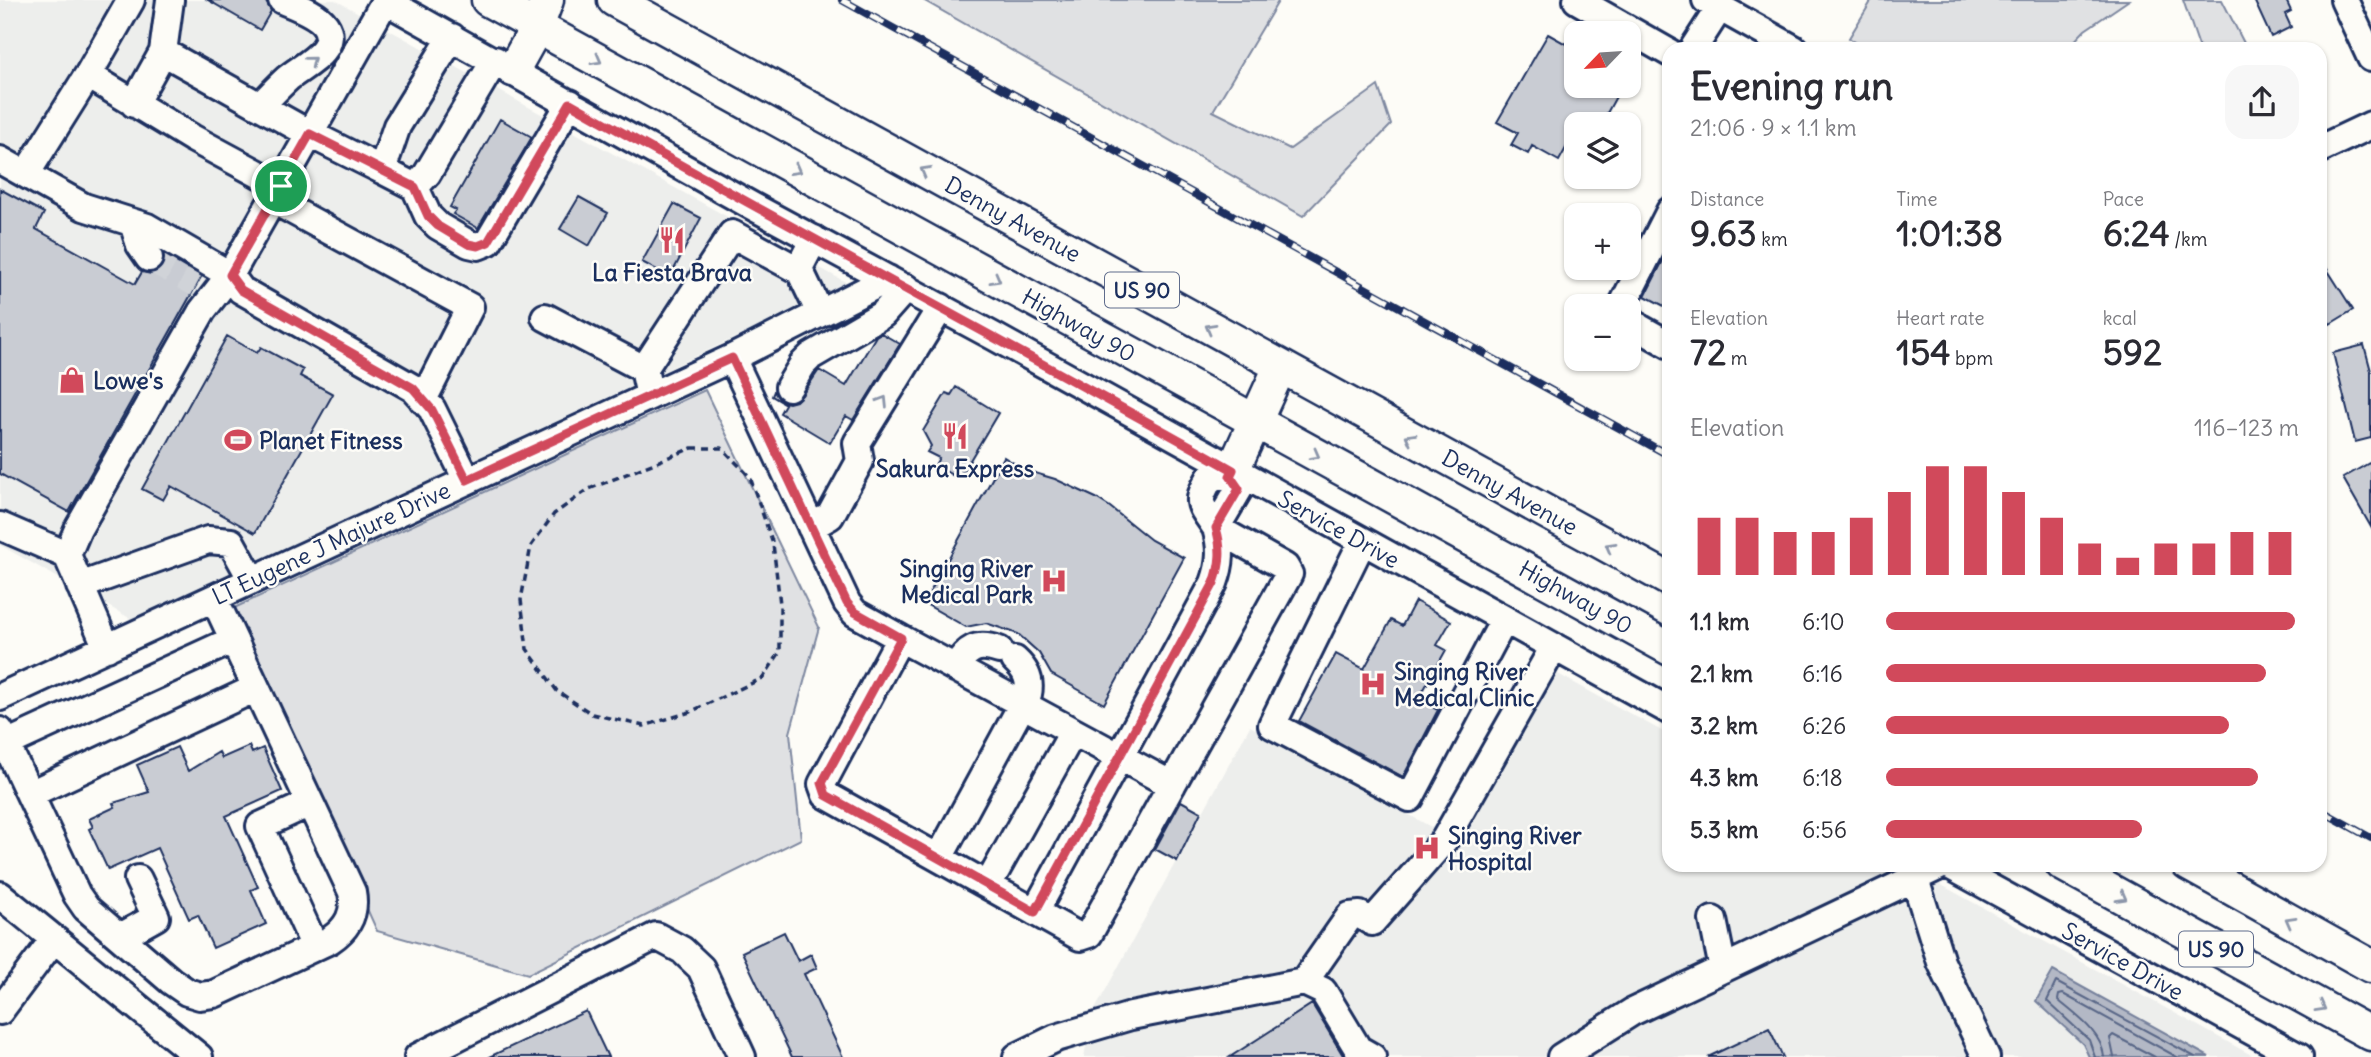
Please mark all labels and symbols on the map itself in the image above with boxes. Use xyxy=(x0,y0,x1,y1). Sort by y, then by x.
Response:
north arrow xyxy=(1564,21,1642,98)
one-way arrow xyxy=(590,52,602,65)
one-way arrow xyxy=(303,56,315,69)
pin xyxy=(251,156,311,216)
one-way arrow xyxy=(789,161,802,175)
one-way arrow xyxy=(920,166,933,179)
street label: Denny Avenue xyxy=(940,170,1086,268)
restaurant icon: La Fiesta Brava xyxy=(657,225,687,255)
place label: La Fiesta Brava xyxy=(592,258,752,287)
one-way arrow xyxy=(989,271,1001,284)
road number: US 90 xyxy=(1105,272,1179,308)
street label: Highway 90 xyxy=(1017,282,1141,368)
one-way arrow xyxy=(1205,323,1218,337)
shop icon: Lowe's xyxy=(57,365,87,395)
place label: Lowe's xyxy=(93,366,163,395)
one-way arrow xyxy=(875,395,888,408)
restaurant icon: Sakura Express xyxy=(940,421,970,451)
sports icon: Planet Fitness xyxy=(223,425,253,455)
place label: Planet Fitness xyxy=(259,426,403,455)
one-way arrow xyxy=(1405,433,1417,446)
street label: Denny Avenue xyxy=(1437,443,1583,541)
one-way arrow xyxy=(1308,446,1321,460)
place label: Sakura Express xyxy=(876,454,1034,483)
street label: LT Eugene J Majure Drive xyxy=(207,475,455,611)
street label: Service Drive xyxy=(1273,484,1405,574)
one-way arrow xyxy=(1604,542,1617,555)
place label: Singing River Medical Park xyxy=(899,554,1034,609)
street label: Highway 90 xyxy=(1514,554,1638,640)
hospital icon: Singing River Medical Park xyxy=(1039,566,1069,596)
place label: Singing River Medical Clinic xyxy=(1394,657,1535,712)
hospital icon: Singing River Medical Clinic xyxy=(1358,669,1388,699)
place label: Singing River Hospital xyxy=(1448,821,1582,876)
hospital icon: Singing River Hospital xyxy=(1412,833,1442,863)
one-way arrow xyxy=(2114,889,2127,902)
street label: Service Drive xyxy=(2057,916,2189,1006)
one-way arrow xyxy=(2285,916,2297,929)
road number: US 90 xyxy=(2179,932,2253,967)
one-way arrow xyxy=(2314,999,2326,1012)

